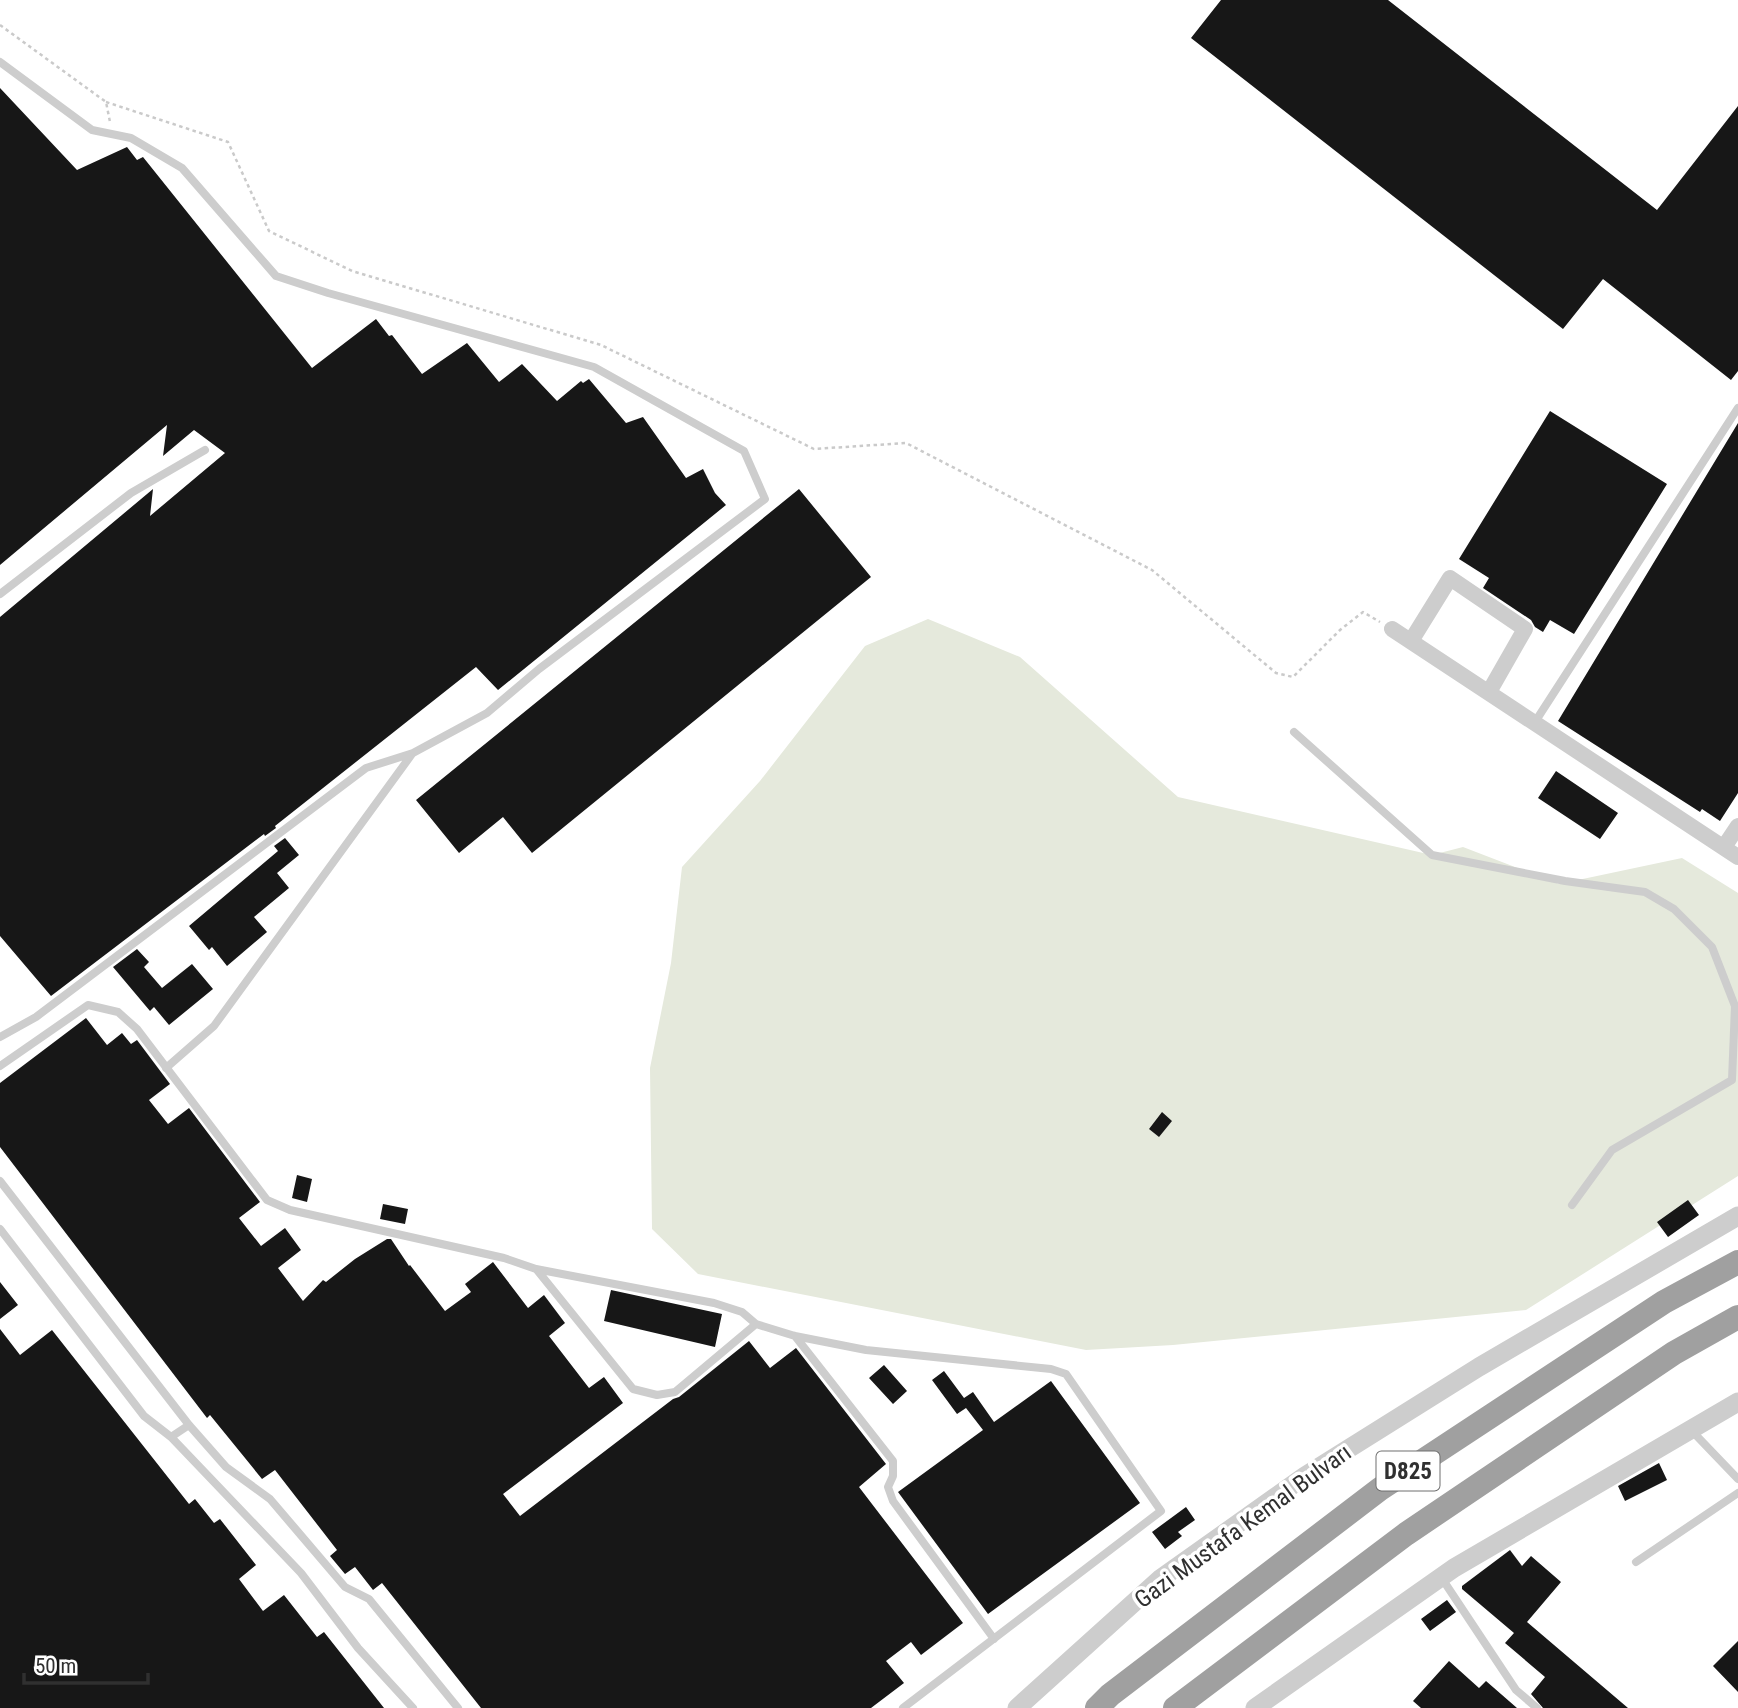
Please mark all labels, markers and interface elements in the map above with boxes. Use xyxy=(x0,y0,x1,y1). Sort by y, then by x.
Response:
street label: Gazi Mustafa Kemal Bulvarı xyxy=(1129,1438,1357,1614)
road number: D825 xyxy=(1376,1452,1440,1490)
scale bar xyxy=(24,1642,149,1686)
text: 50 m xyxy=(35,1654,76,1678)

